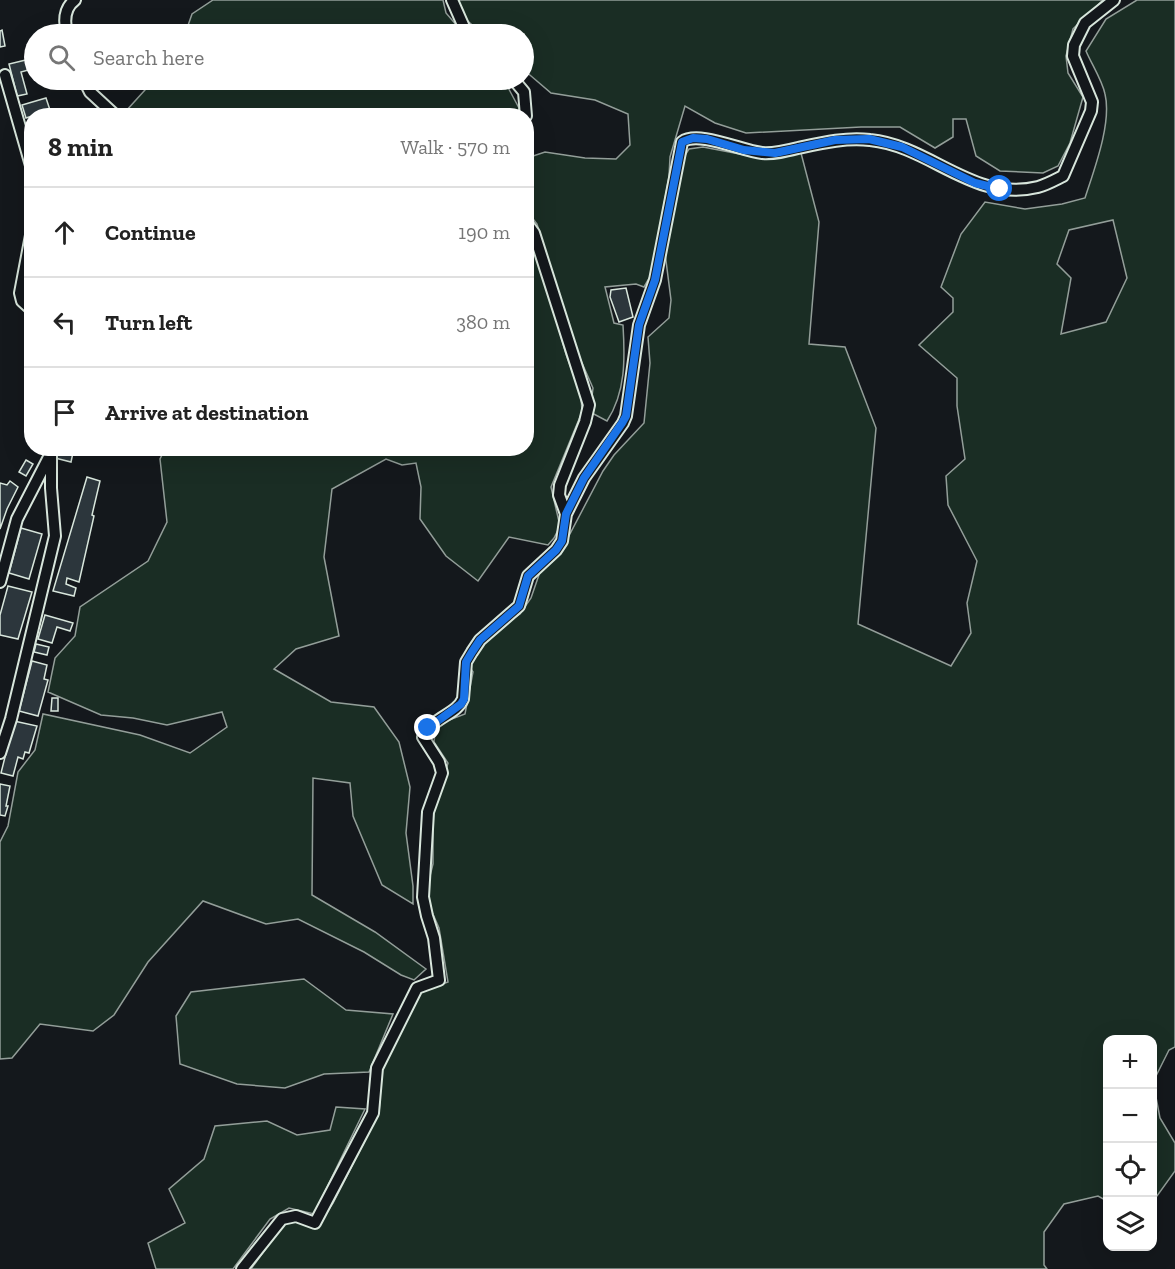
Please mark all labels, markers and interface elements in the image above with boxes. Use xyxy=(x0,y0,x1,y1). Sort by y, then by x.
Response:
search box xyxy=(24,24,534,90)
icon: search xyxy=(45,41,78,74)
text: Search here xyxy=(93,44,204,71)
text: 8 min xyxy=(48,131,113,163)
text: Walk · 570 m xyxy=(400,135,510,159)
route start xyxy=(986,175,1012,201)
icon: ahead xyxy=(48,216,81,249)
text: Continue xyxy=(105,219,196,246)
text: 190 m xyxy=(458,220,510,244)
icon: left xyxy=(48,306,81,339)
text: Turn left xyxy=(105,309,192,336)
text: 380 m xyxy=(456,310,510,334)
icon: arrive xyxy=(48,396,81,429)
text: Arrive at destination xyxy=(105,399,308,426)
route end xyxy=(414,714,440,740)
map controls xyxy=(1103,1035,1157,1251)
button: + xyxy=(1103,1035,1157,1089)
button: − xyxy=(1103,1089,1157,1143)
button: locate xyxy=(1103,1143,1157,1197)
button: layers xyxy=(1103,1197,1157,1251)

